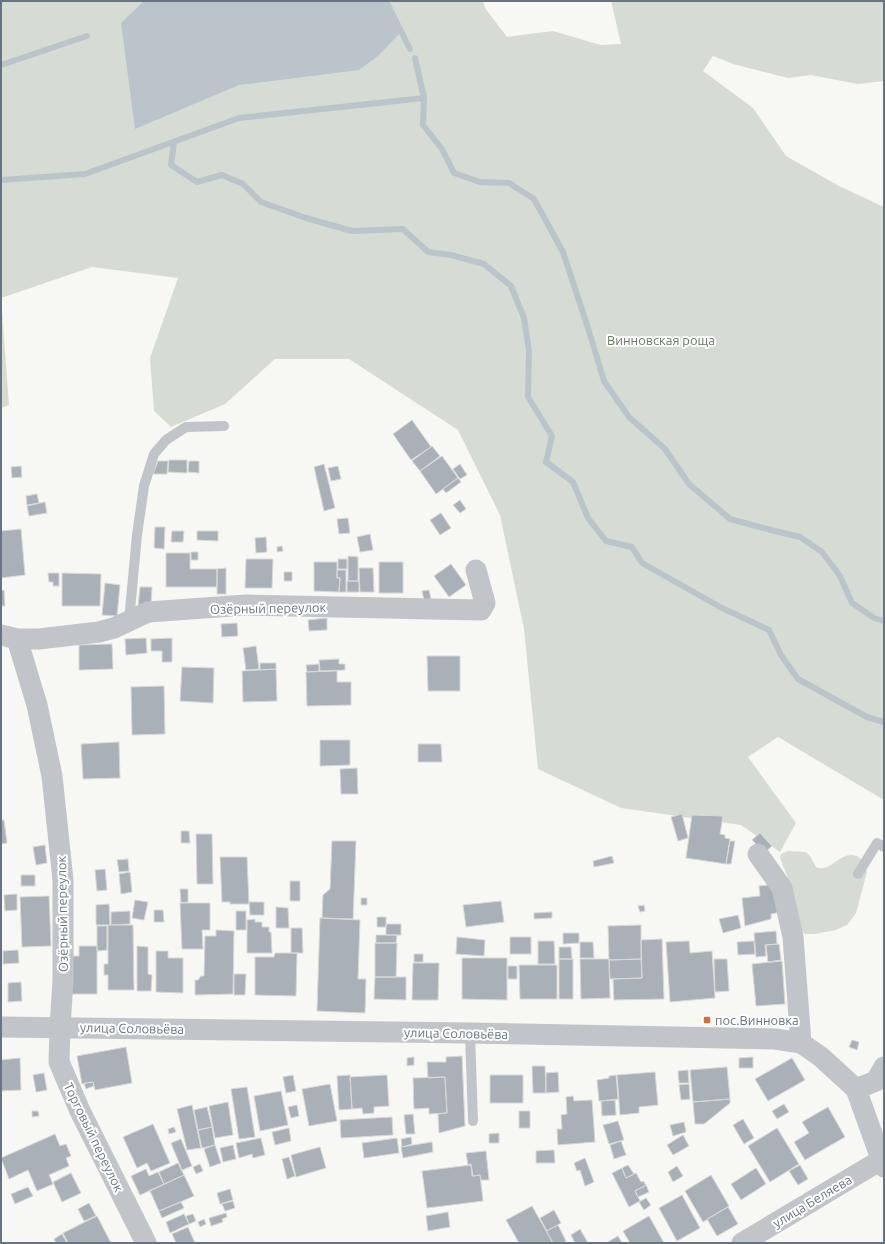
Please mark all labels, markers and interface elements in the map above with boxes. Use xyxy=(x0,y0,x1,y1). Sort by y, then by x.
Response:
park label: Винновская роща xyxy=(607,333,715,347)
street label: Озёрный переулок xyxy=(210,600,327,616)
street label: Озёрный переулок xyxy=(54,855,70,972)
place label: пос.Винновка xyxy=(715,1013,799,1027)
marker: пос.Винновка xyxy=(702,1015,712,1025)
street label: улица Соловьёва xyxy=(80,1020,184,1036)
street label: улица Соловьёва xyxy=(404,1025,508,1041)
street label: Торговый переулок xyxy=(62,1080,127,1194)
street label: улица Беляева xyxy=(770,1172,854,1230)

